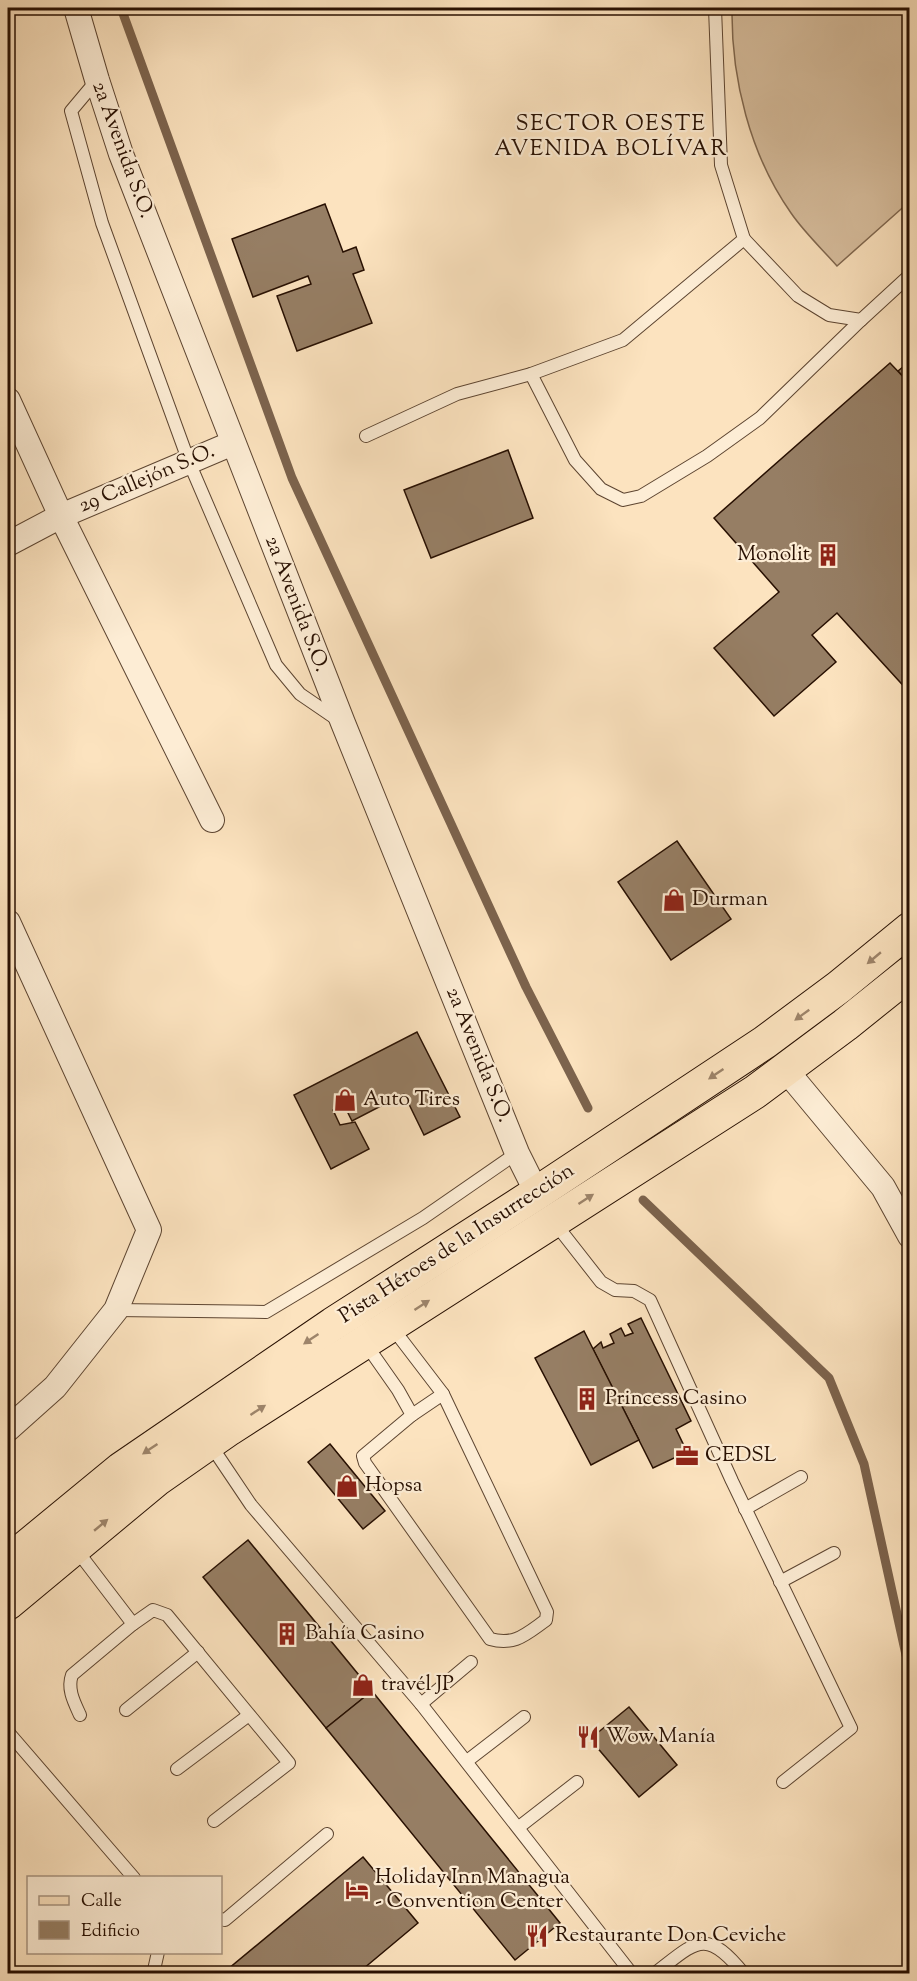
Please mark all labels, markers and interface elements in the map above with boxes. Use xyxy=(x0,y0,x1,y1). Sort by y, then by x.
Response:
street label: 2a Avenida S.O. xyxy=(83,77,161,223)
district label: SECTOR OESTE AVENIDA BOLÍVAR xyxy=(494,109,728,166)
street label: 29 Callejón S.O. xyxy=(74,437,220,521)
street label: 2a Avenida S.O. xyxy=(256,532,336,676)
place label: Monolit xyxy=(737,540,810,570)
building icon: Monolit xyxy=(815,542,841,568)
place label: Durman xyxy=(692,885,768,915)
shop icon: Durman xyxy=(661,887,687,913)
one-way arrow xyxy=(867,951,882,964)
street label: 2a Avenida S.O. xyxy=(437,983,519,1127)
one-way arrow xyxy=(795,1008,810,1020)
one-way arrow xyxy=(709,1068,725,1080)
place label: Auto Tires xyxy=(363,1085,460,1115)
shop icon: Auto Tires xyxy=(332,1087,358,1113)
street label: Pista Héroes de la Insurrección xyxy=(333,1156,581,1332)
one-way arrow xyxy=(578,1194,595,1205)
one-way arrow xyxy=(414,1299,431,1310)
one-way arrow xyxy=(304,1333,320,1345)
place label: Princess Casino xyxy=(605,1384,747,1414)
building icon: Princess Casino xyxy=(574,1386,600,1412)
one-way arrow xyxy=(250,1405,266,1416)
place label: CEDSL xyxy=(705,1441,777,1471)
one-way arrow xyxy=(142,1443,158,1454)
office icon: CEDSL xyxy=(674,1443,700,1469)
place label: Hopsa xyxy=(365,1471,423,1501)
shop icon: Hopsa xyxy=(334,1473,360,1499)
one-way arrow xyxy=(93,1519,109,1532)
place label: Bahía Casino xyxy=(305,1619,425,1649)
building icon: Bahía Casino xyxy=(274,1621,300,1647)
place label: travél JP xyxy=(381,1670,454,1700)
shop icon: travél JP xyxy=(350,1672,376,1698)
place label: Wow Manía xyxy=(606,1722,716,1752)
restaurant icon: Wow Manía xyxy=(575,1724,601,1750)
place label: Holiday Inn Managua - Convention Center xyxy=(375,1863,570,1917)
legend xyxy=(27,1876,222,1954)
hotel icon: Holiday Inn Managua - Convention Center xyxy=(344,1877,370,1903)
text: Calle xyxy=(81,1889,122,1915)
text: Edificio xyxy=(81,1919,140,1945)
place label: Restaurante Don Ceviche xyxy=(555,1921,786,1951)
restaurant icon: Restaurante Don Ceviche xyxy=(524,1923,550,1949)

